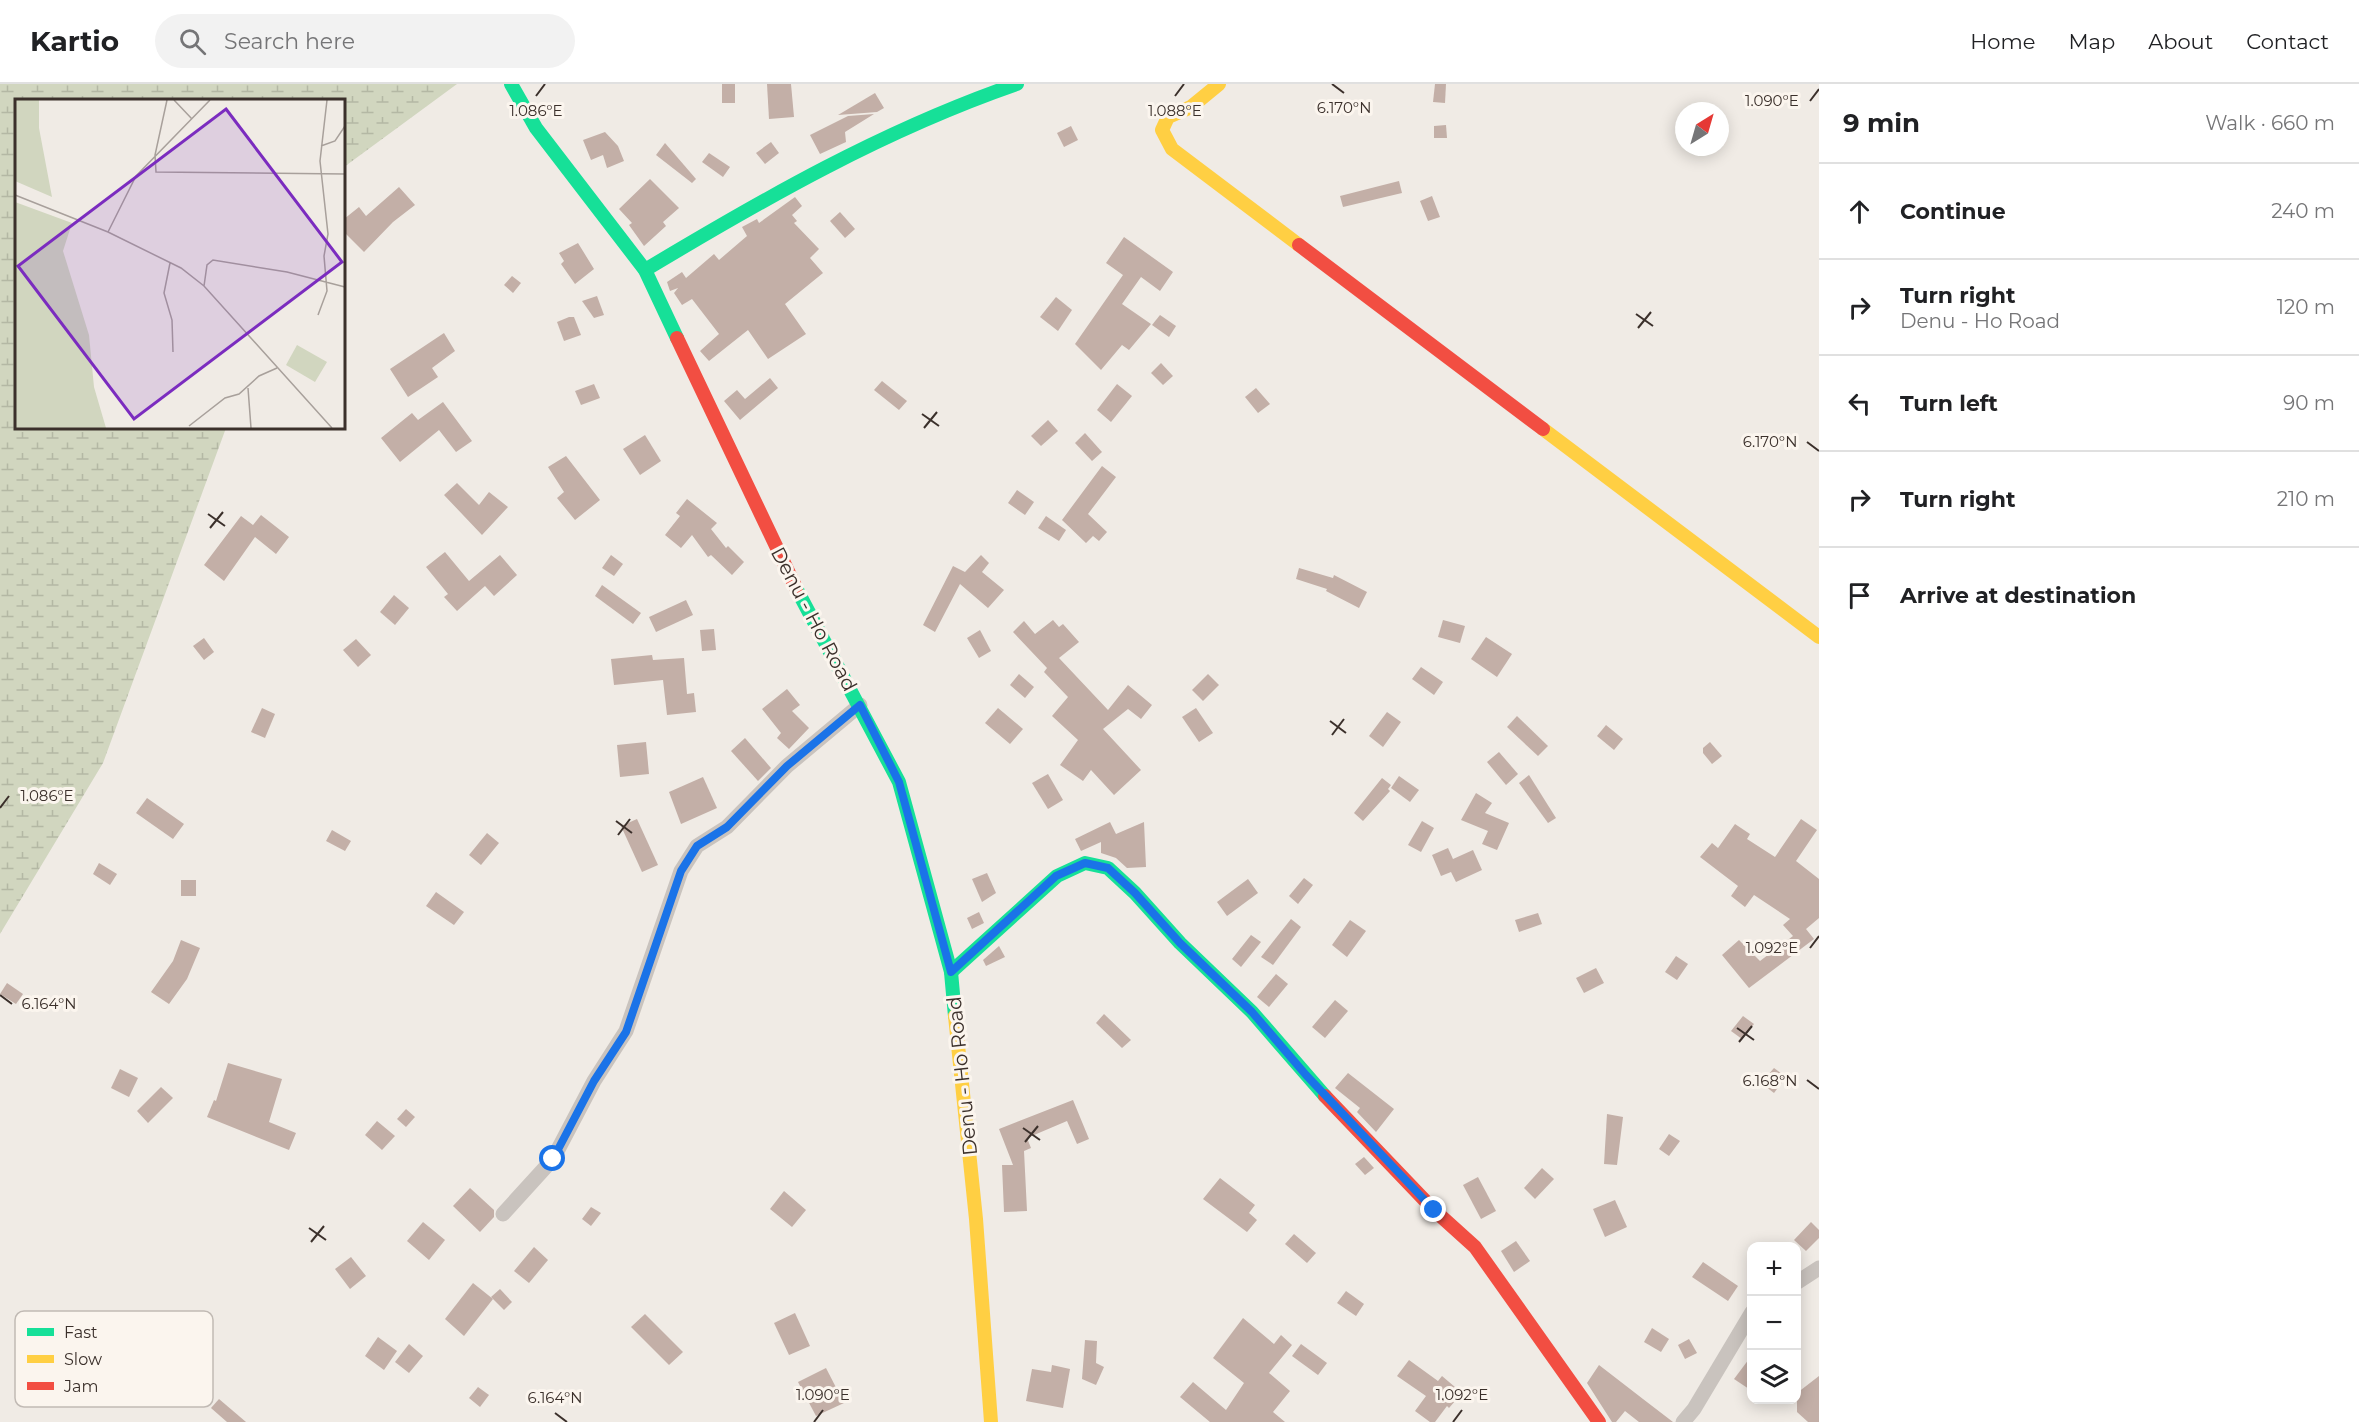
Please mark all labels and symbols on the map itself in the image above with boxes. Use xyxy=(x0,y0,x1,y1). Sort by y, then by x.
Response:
text: 1.090°E xyxy=(1745,91,1799,110)
text: 6.170°N xyxy=(1317,98,1371,117)
inset map xyxy=(15,99,345,429)
text: 1.086°E xyxy=(509,101,563,120)
text: 1.088°E xyxy=(1148,101,1202,120)
north arrow xyxy=(1675,102,1729,156)
text: 6.170°N xyxy=(1743,432,1797,451)
street label: Denu - Ho Road xyxy=(766,543,862,695)
text: 1.086°E xyxy=(20,786,74,805)
text: 1.092°E xyxy=(1746,938,1798,957)
text: 6.164°N xyxy=(22,994,76,1013)
street label: Denu - Ho Road xyxy=(942,995,982,1157)
text: 6.168°N xyxy=(1743,1071,1797,1090)
route start xyxy=(539,1145,565,1171)
route end xyxy=(1420,1196,1446,1222)
legend xyxy=(15,1311,213,1407)
text: Fast xyxy=(64,1323,98,1342)
text: Slow xyxy=(64,1350,102,1369)
text: Jam xyxy=(63,1377,98,1396)
text: 1.090°E xyxy=(796,1385,850,1404)
text: 1.092°E xyxy=(1436,1385,1488,1404)
text: 6.164°N xyxy=(528,1388,582,1407)

